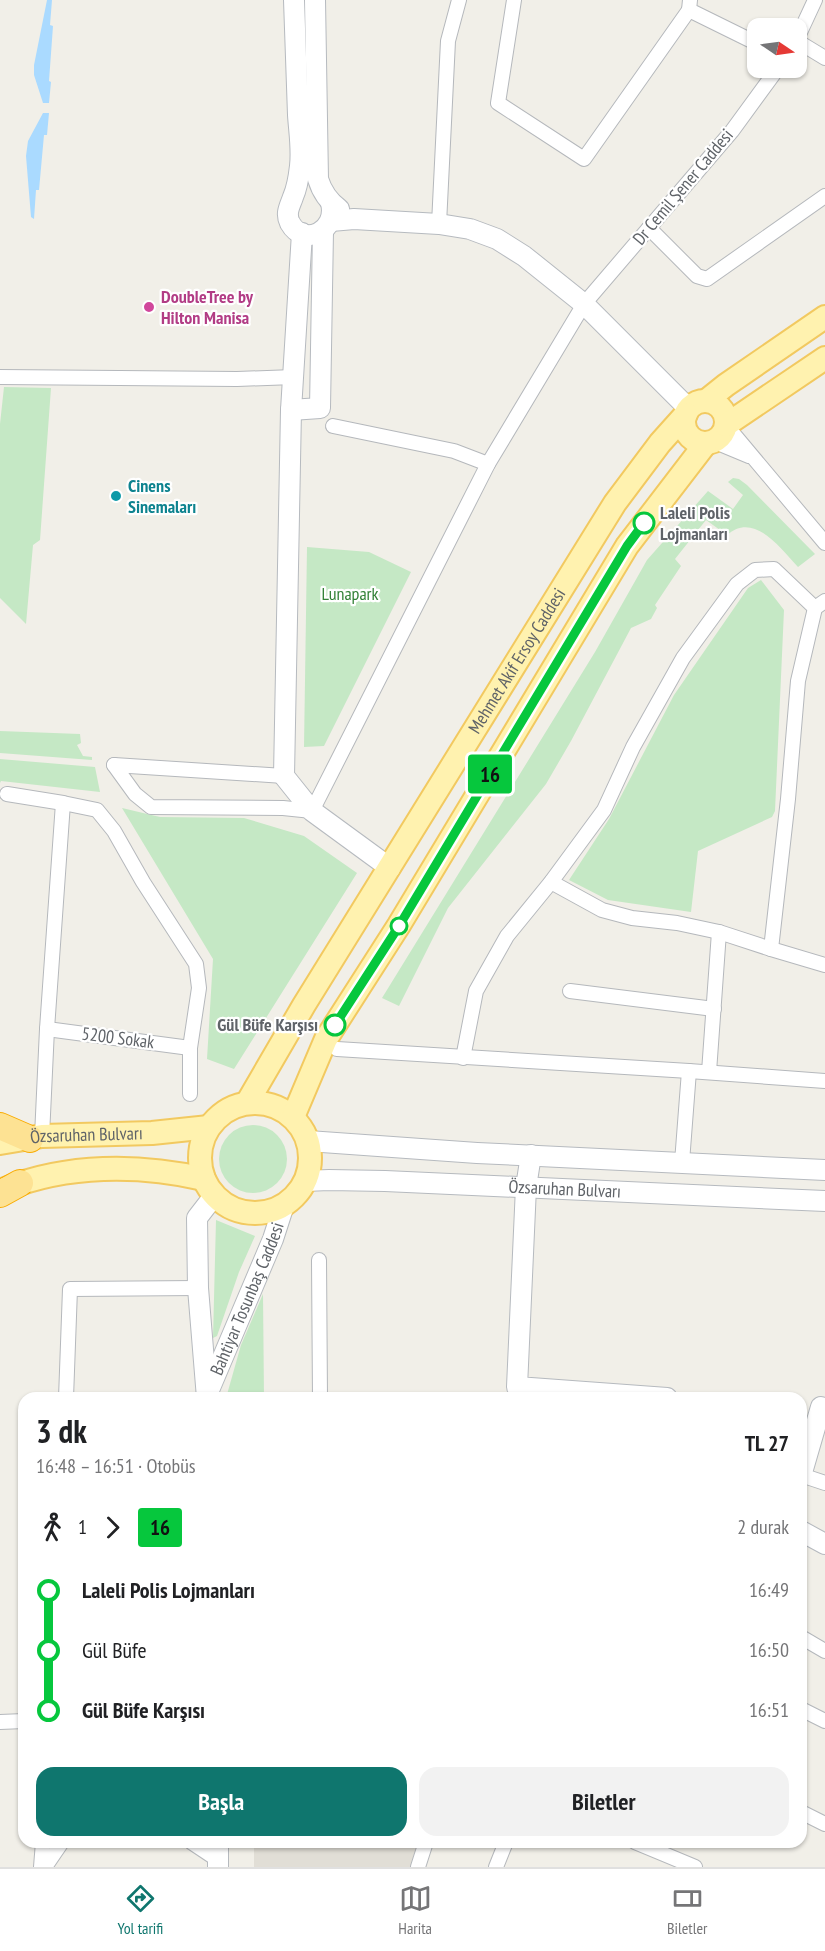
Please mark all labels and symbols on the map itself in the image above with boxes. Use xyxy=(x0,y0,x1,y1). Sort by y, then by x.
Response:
north arrow xyxy=(747,18,807,78)
street label: Dr Cemil Şener Caddesi xyxy=(627,124,738,249)
place label: DoubleTree by Hilton Manisa xyxy=(161,285,254,329)
marker: DoubleTree by Hilton Manisa xyxy=(142,300,156,314)
place label: Cinens Sinemaları xyxy=(128,474,196,518)
marker: Cinens Sinemaları xyxy=(109,489,123,503)
place label: Laleli Polis Lojmanları xyxy=(660,501,730,545)
marker: Laleli Polis Lojmanları xyxy=(633,512,655,534)
park label: Lunapark xyxy=(321,582,379,605)
street label: Mehmet Akif Ersoy Caddesi xyxy=(463,584,570,738)
line badge: 16 xyxy=(463,754,517,794)
unlabelled marker xyxy=(390,917,408,935)
place label: Gül Büfe Karşısı xyxy=(217,1013,318,1036)
marker: Gül Büfe Karşısı xyxy=(324,1014,346,1036)
street label: 5200 Sokak xyxy=(80,1022,156,1053)
street label: Özsaruhan Bulvarı xyxy=(28,1121,143,1149)
street label: Özsaruhan Bulvarı xyxy=(508,1175,622,1203)
street label: Bahtiyar Tosunbaş Caddesi xyxy=(205,1219,289,1379)

